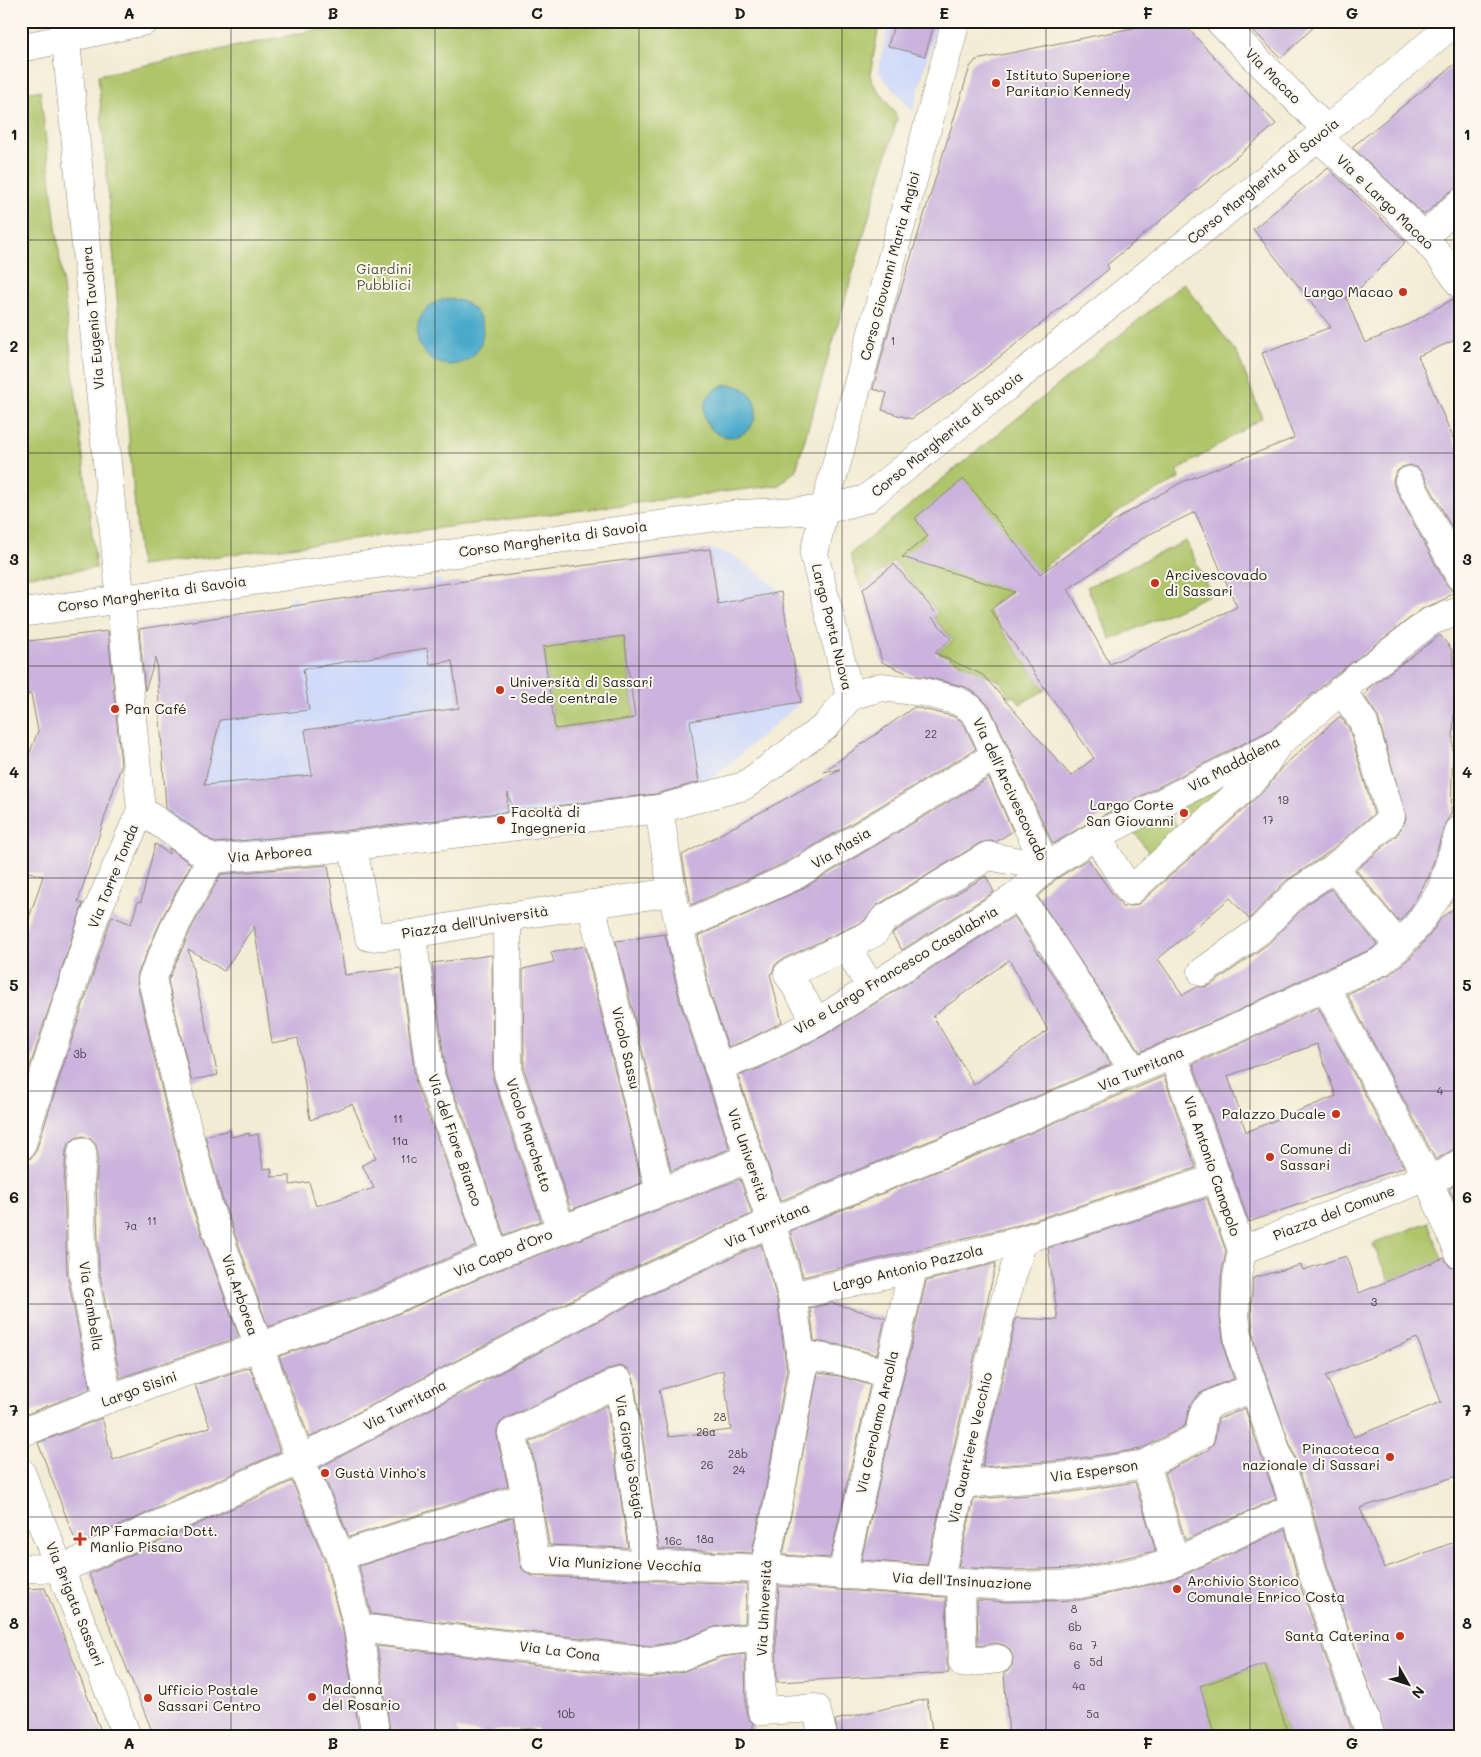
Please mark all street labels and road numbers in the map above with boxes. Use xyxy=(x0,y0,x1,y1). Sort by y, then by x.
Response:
street label: Via Macao xyxy=(1241,44,1305,108)
street label: Corso Margherita di Savoia xyxy=(1183,113,1343,248)
street label: Via e Largo Macao xyxy=(1332,150,1438,253)
street label: Corso Giovanni Maria Angioi xyxy=(855,169,924,363)
street label: Via Eugenio Tavolara xyxy=(77,245,108,391)
street label: Corso Margherita di Savoia xyxy=(867,366,1027,501)
street label: Corso Margherita di Savoia xyxy=(457,516,648,561)
street label: Largo Porta Nuova xyxy=(808,562,857,692)
street label: Corso Margherita di Savoia xyxy=(56,571,247,616)
street label: Via dell'Arcivescovado xyxy=(969,714,1052,864)
street label: Via Maddalena xyxy=(1184,731,1283,796)
street label: Via Torre Tonda xyxy=(83,821,142,931)
street label: Via Masia xyxy=(807,822,874,873)
street label: Via Arborea xyxy=(227,840,313,867)
street label: Piazza dell'Università xyxy=(400,901,550,943)
street label: Via e Largo Francesco Casalabria xyxy=(790,901,1001,1038)
street label: Vicolo Sassu xyxy=(608,1005,645,1091)
street label: Via Turritana xyxy=(1095,1042,1187,1095)
street label: Via del Fiore Bianco xyxy=(424,1071,487,1208)
street label: Vicolo Marchetto xyxy=(502,1076,557,1194)
street label: Via Antonio Canopolo xyxy=(1180,1093,1245,1238)
street label: Via Università xyxy=(724,1106,773,1204)
street label: Piazza del Comune xyxy=(1270,1180,1398,1245)
street label: Via Turritana xyxy=(721,1197,813,1252)
street label: Via Capo d'Oro xyxy=(451,1224,555,1281)
street label: Largo Antonio Pazzola xyxy=(831,1240,985,1295)
street label: Via Arborea xyxy=(218,1252,263,1338)
street label: Via Gambella xyxy=(75,1260,108,1352)
street label: Via Gerolamo Araolla xyxy=(851,1348,902,1495)
street label: Largo Sisini xyxy=(98,1366,179,1411)
street label: Via Quartiere Vecchio xyxy=(943,1370,996,1525)
street label: Via Turritana xyxy=(360,1375,450,1434)
street label: Via Giorgio Sotgia xyxy=(611,1394,650,1520)
street label: Via Esperson xyxy=(1049,1455,1139,1486)
street label: Via Brigata Sassari xyxy=(42,1539,109,1669)
street label: Via Munizione Vecchia xyxy=(548,1551,702,1576)
street label: Via Università xyxy=(751,1559,776,1657)
street label: Via dell'Insinuazione xyxy=(892,1567,1032,1594)
street label: Via La Cona xyxy=(518,1636,602,1665)

